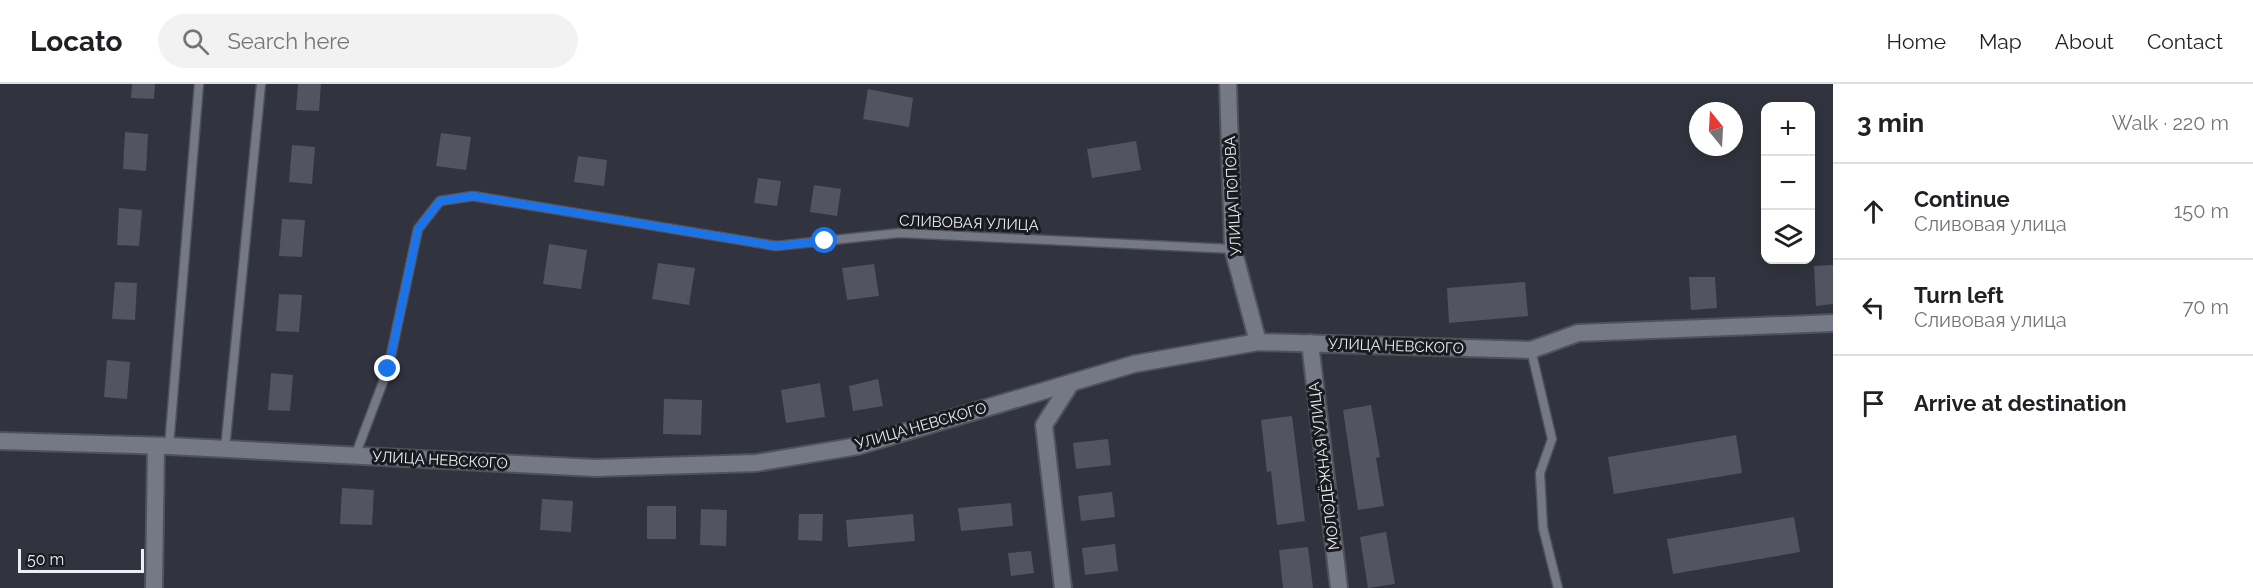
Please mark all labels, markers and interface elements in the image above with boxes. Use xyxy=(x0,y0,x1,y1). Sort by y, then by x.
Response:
search box xyxy=(158,14,578,68)
text: Locato xyxy=(30,25,122,58)
icon: search xyxy=(179,25,212,58)
text: Search here xyxy=(227,28,350,54)
text: Home xyxy=(1887,29,1946,54)
text: Map xyxy=(1979,29,2022,54)
text: About xyxy=(2055,29,2114,54)
text: Contact xyxy=(2147,29,2223,54)
north arrow xyxy=(1689,102,1743,156)
map controls xyxy=(1761,102,1815,264)
button: + xyxy=(1761,102,1815,156)
text: 3 min xyxy=(1857,108,1924,138)
text: Walk · 220 m xyxy=(2112,111,2229,135)
street label: УЛИЦА ПОПОВА xyxy=(1221,136,1245,256)
button: − xyxy=(1761,156,1815,210)
text: Continue xyxy=(1914,186,2010,212)
icon: ahead xyxy=(1857,195,1890,228)
text: 150 m xyxy=(2174,199,2229,223)
button: layers xyxy=(1761,210,1815,264)
street label: СЛИВОВАЯ УЛИЦА xyxy=(899,212,1039,234)
text: Сливовая улица xyxy=(1914,212,2067,236)
route start xyxy=(811,227,837,253)
text: Turn left xyxy=(1914,282,2004,308)
icon: left xyxy=(1857,291,1890,324)
text: 70 m xyxy=(2183,295,2229,319)
text: Сливовая улица xyxy=(1914,308,2067,332)
street label: УЛИЦА НЕВСКОГО xyxy=(1328,335,1464,357)
route end xyxy=(374,355,400,381)
street label: МОЛОДЁЖНАЯ УЛИЦА xyxy=(1304,381,1343,551)
icon: arrive xyxy=(1857,387,1890,420)
text: Arrive at destination xyxy=(1914,390,2127,416)
street label: УЛИЦА НЕВСКОГО xyxy=(853,399,989,453)
street label: УЛИЦА НЕВСКОГО xyxy=(372,447,508,473)
scale bar xyxy=(18,546,144,574)
text: 50 m xyxy=(27,550,64,569)

